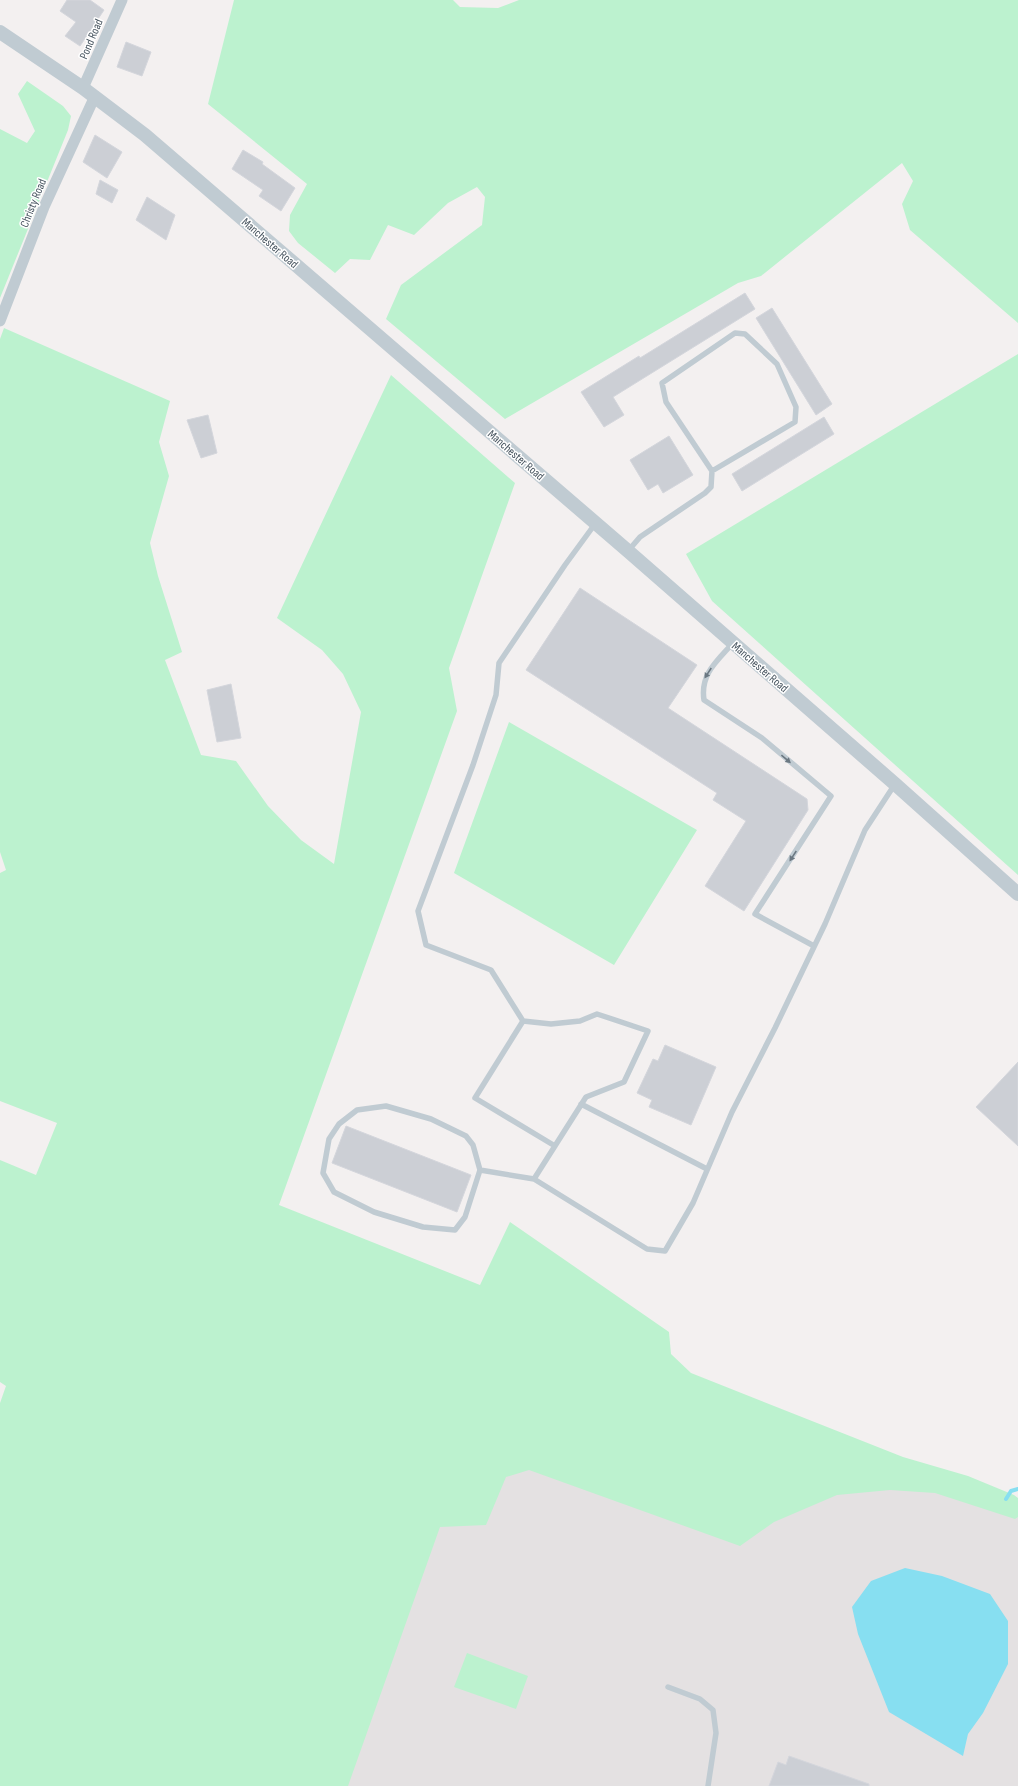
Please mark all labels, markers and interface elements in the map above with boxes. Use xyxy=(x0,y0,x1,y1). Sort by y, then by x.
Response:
street label: Pond Road xyxy=(76,17,107,61)
street label: Christy Road xyxy=(17,177,50,230)
street label: Manchester Road xyxy=(238,215,301,272)
street label: Manchester Road xyxy=(484,427,547,484)
street label: Manchester Road xyxy=(728,639,791,696)
one-way arrow xyxy=(705,667,712,679)
one-way arrow xyxy=(781,754,792,763)
one-way arrow xyxy=(789,851,797,861)

